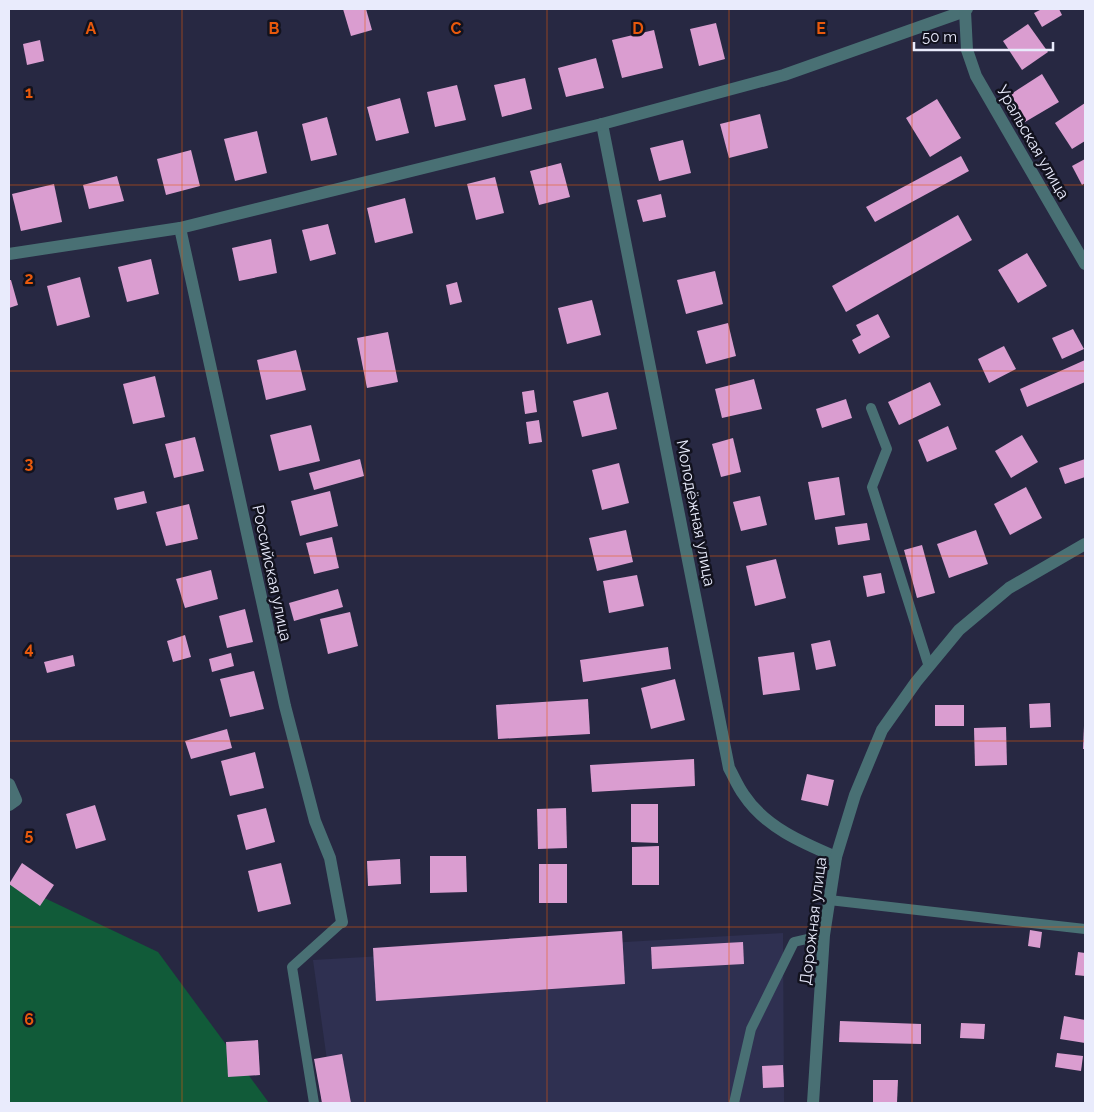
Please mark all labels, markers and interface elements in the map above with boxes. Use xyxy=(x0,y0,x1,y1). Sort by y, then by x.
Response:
text: A xyxy=(86,19,97,38)
text: B xyxy=(269,19,280,38)
text: C xyxy=(451,19,462,38)
text: D xyxy=(632,19,644,38)
text: E xyxy=(816,19,826,38)
scale bar xyxy=(914,20,1053,52)
text: 50 m xyxy=(922,28,957,46)
street label: Уральская улица xyxy=(993,82,1073,202)
text: 1 xyxy=(25,83,33,102)
text: 2 xyxy=(24,269,34,288)
street label: Молодёжная улица xyxy=(672,438,720,588)
text: 3 xyxy=(25,454,34,473)
street label: Российская улица xyxy=(248,503,296,643)
text: 4 xyxy=(24,639,34,658)
text: 5 xyxy=(25,825,34,844)
street label: Дорожная улица xyxy=(796,856,830,986)
text: 6 xyxy=(24,1010,34,1029)

